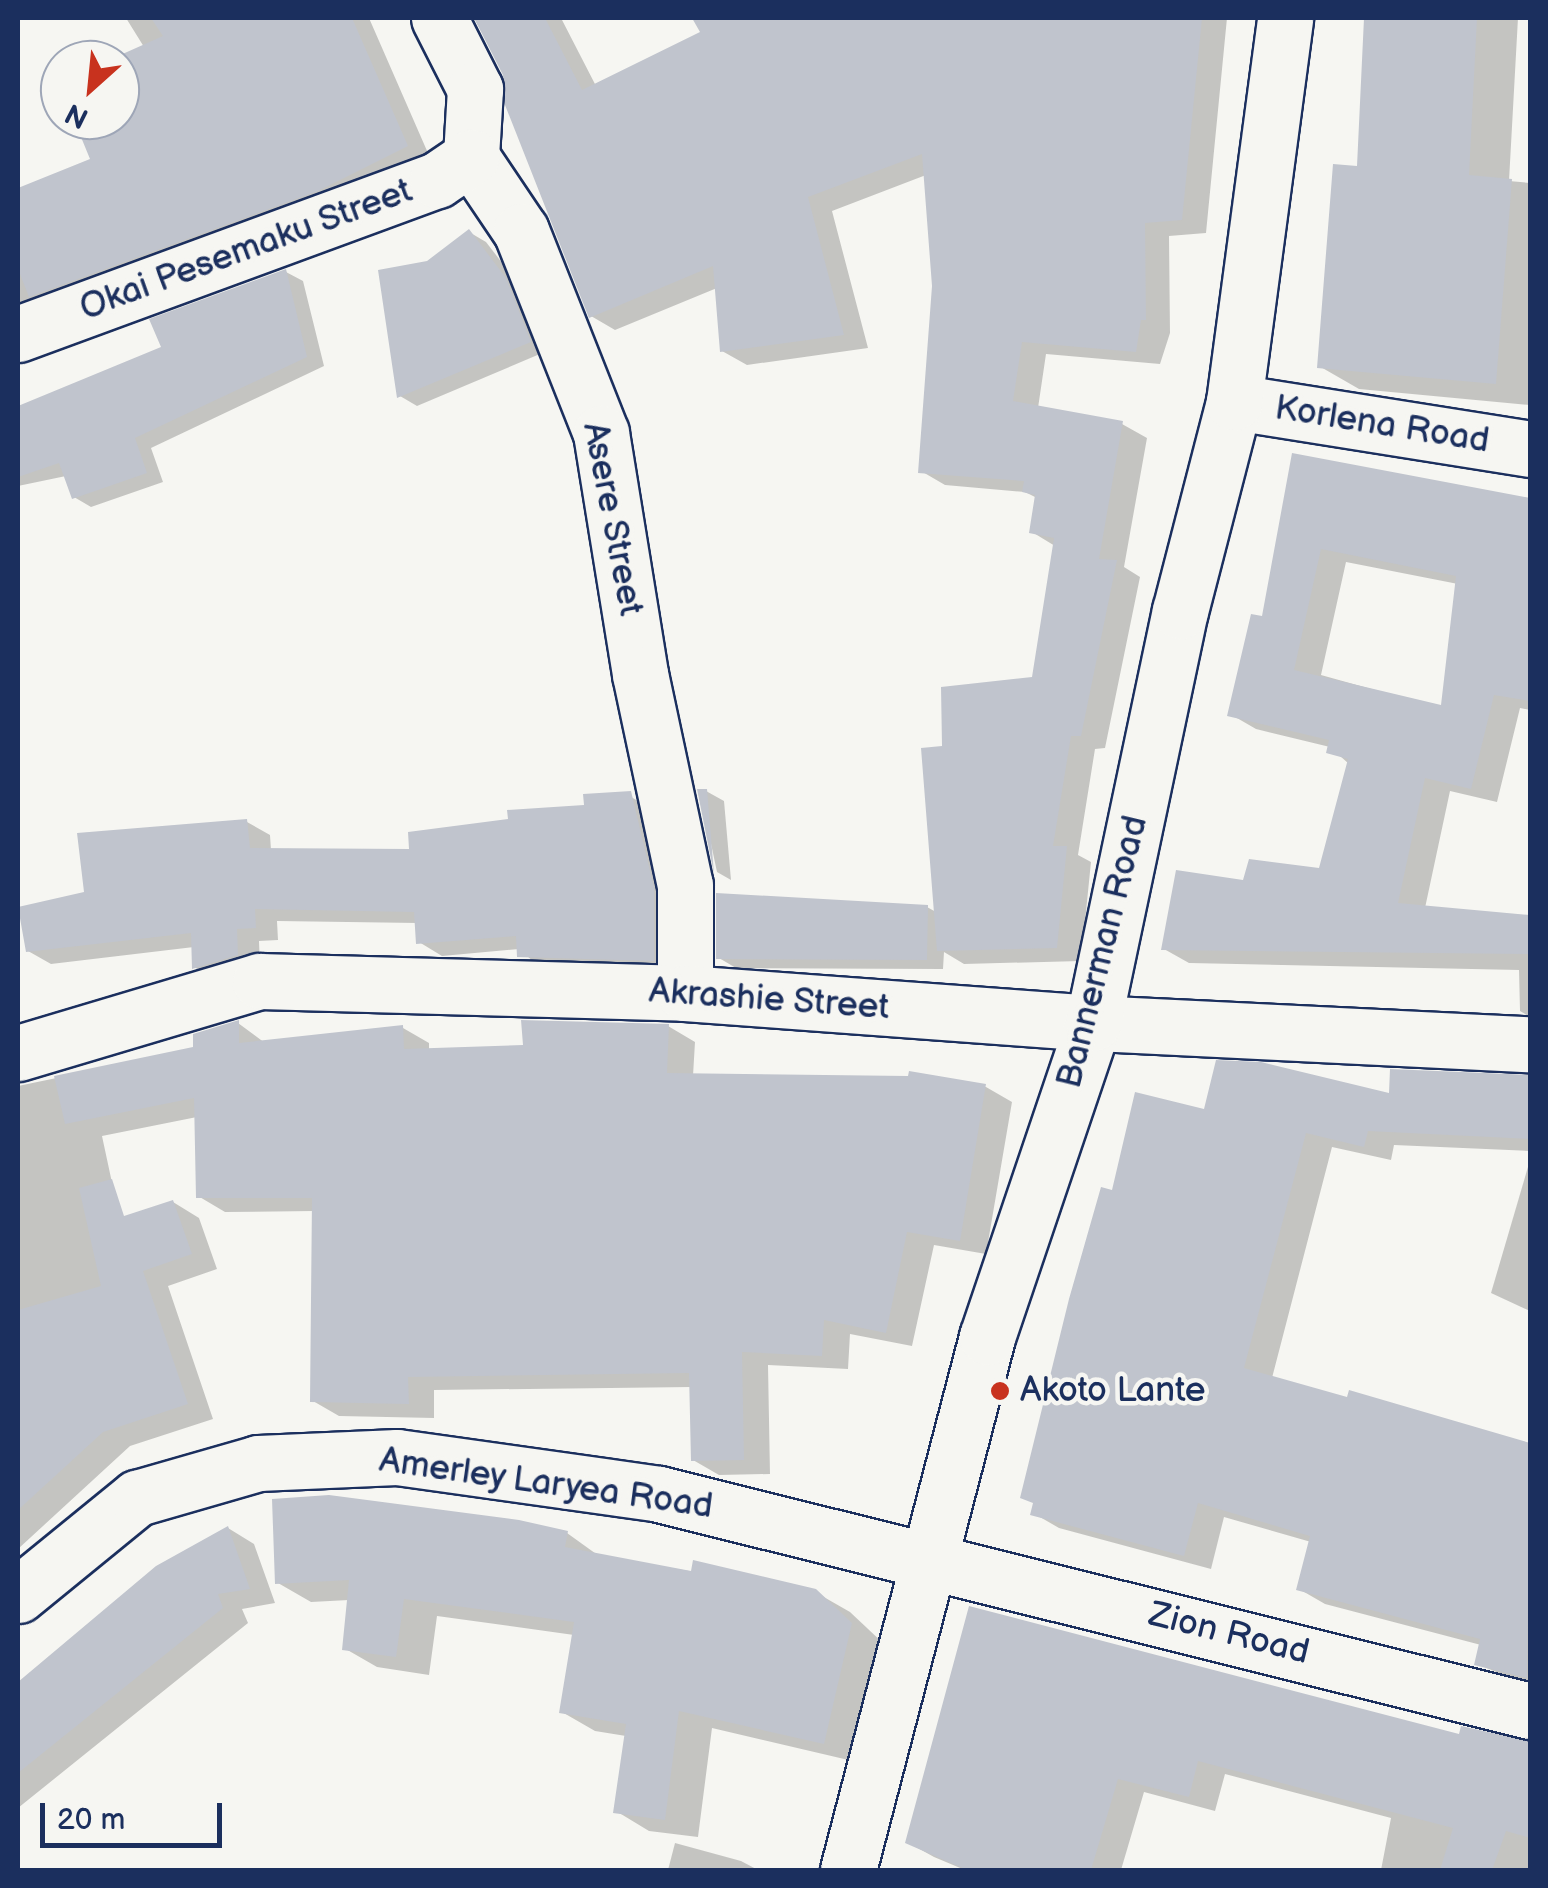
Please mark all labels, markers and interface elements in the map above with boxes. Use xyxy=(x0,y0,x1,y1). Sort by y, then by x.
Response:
north arrow xyxy=(40,40,140,140)
text: N xyxy=(60,96,94,135)
street label: Okai Pesemaku Street xyxy=(74,170,418,330)
street label: Korlena Road xyxy=(1272,387,1492,463)
street label: Asere Street xyxy=(573,419,651,619)
street label: Bannerman Road xyxy=(1049,811,1157,1093)
street label: Akrashie Street xyxy=(647,971,891,1029)
place label: Akoto Lante xyxy=(1020,1370,1205,1412)
marker: Akoto Lante xyxy=(989,1380,1011,1402)
street label: Amerley Laryea Road xyxy=(375,1440,717,1528)
street label: Zion Road xyxy=(1145,1594,1313,1674)
scale bar xyxy=(45,1783,228,1845)
text: 20 m xyxy=(57,1802,125,1838)

